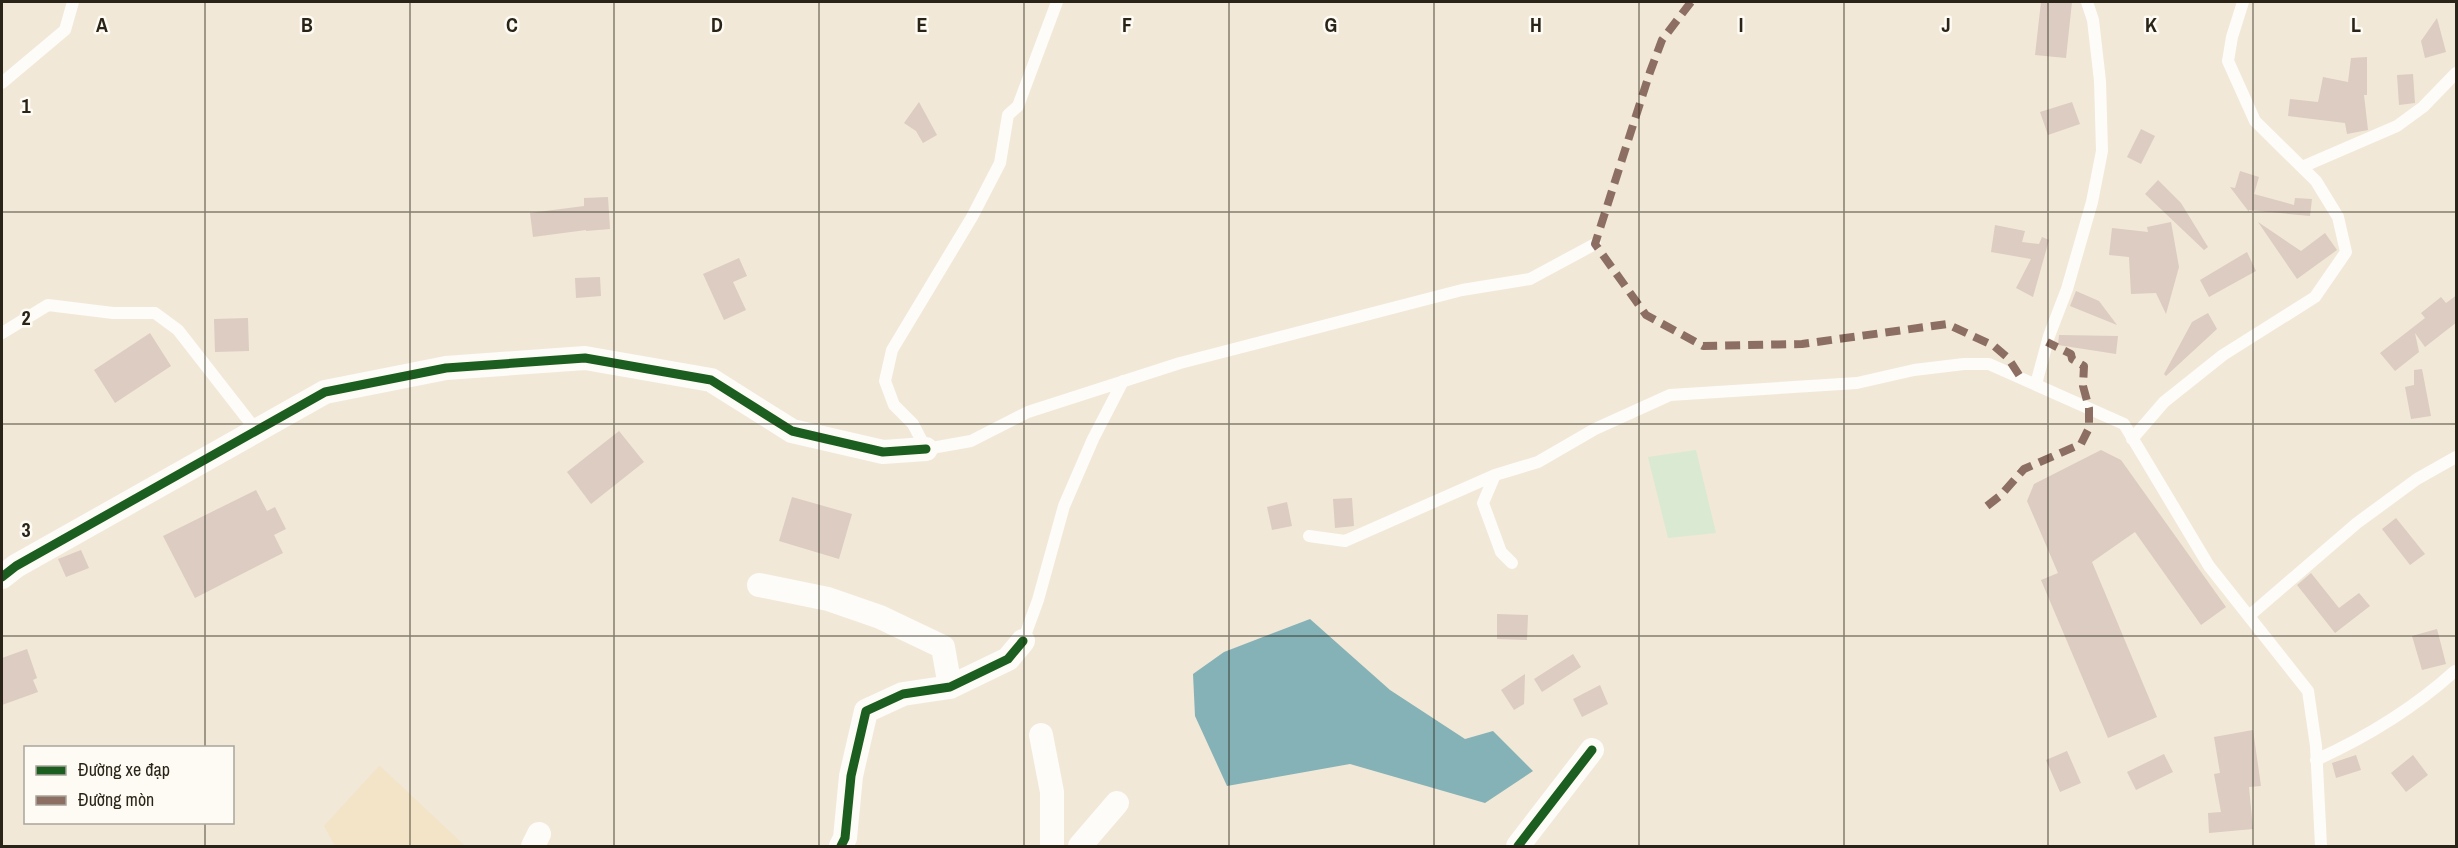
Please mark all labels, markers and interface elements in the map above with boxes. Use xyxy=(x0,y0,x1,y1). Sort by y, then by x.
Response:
text: A xyxy=(96,11,108,38)
text: B xyxy=(301,11,313,38)
text: C xyxy=(506,11,518,38)
text: D xyxy=(711,11,723,38)
text: E xyxy=(917,11,928,38)
text: F xyxy=(1122,11,1132,38)
text: G xyxy=(1325,11,1337,38)
text: H xyxy=(1530,11,1542,38)
text: I xyxy=(1739,11,1743,38)
text: J xyxy=(1941,11,1951,38)
text: K xyxy=(2145,11,2157,38)
text: L xyxy=(2351,11,2361,38)
text: 1 xyxy=(21,92,31,119)
text: 2 xyxy=(21,304,31,331)
text: 3 xyxy=(21,516,31,543)
legend xyxy=(24,746,234,824)
text: Đường xe đạp xyxy=(78,757,170,782)
text: Đường mòn xyxy=(78,787,154,812)

